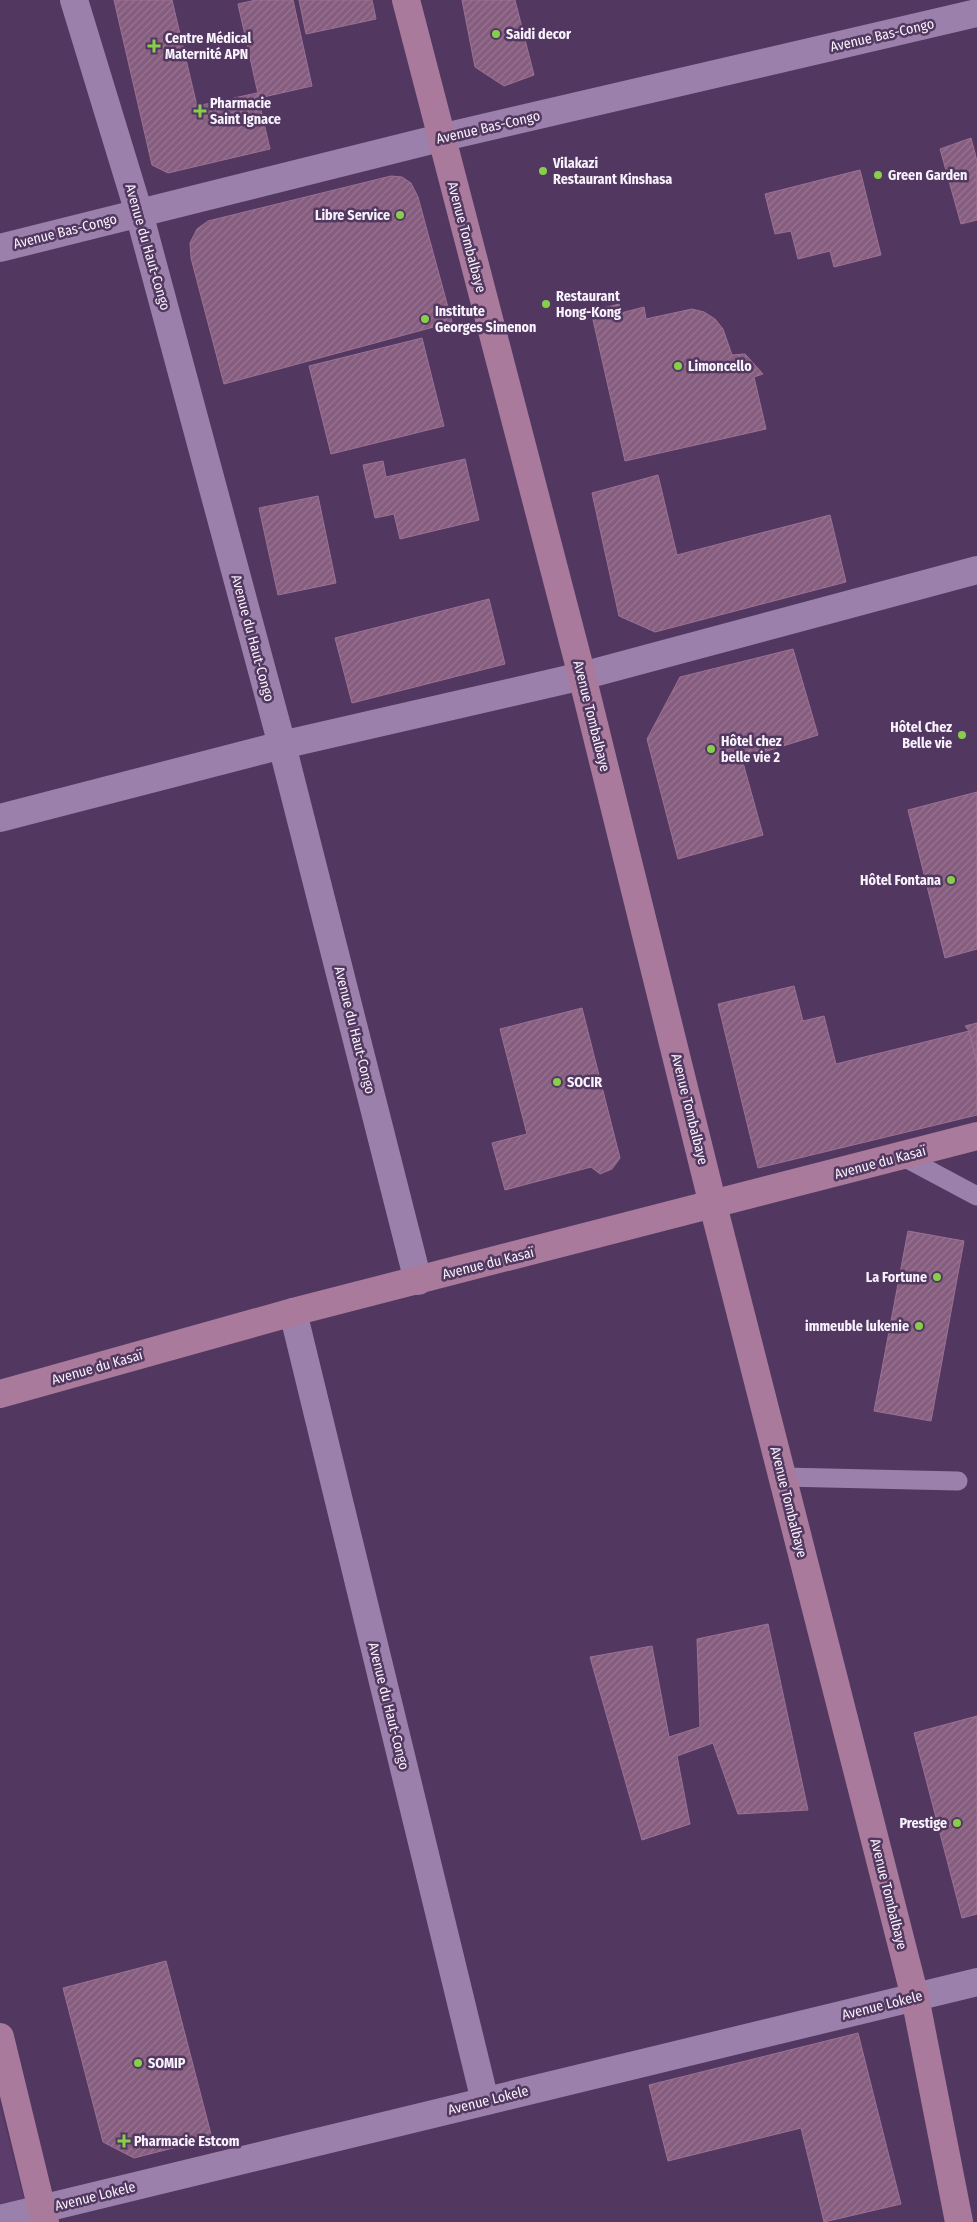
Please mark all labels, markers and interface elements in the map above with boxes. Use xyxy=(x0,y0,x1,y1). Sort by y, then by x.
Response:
street label: Avenue Bas-Congo xyxy=(829,15,936,56)
place label: Saidi decor xyxy=(506,26,572,43)
marker: Saidi decor xyxy=(490,28,502,40)
place label: Centre Médical Maternité APN xyxy=(165,30,251,63)
marker: Centre Médical Maternité APN xyxy=(147,39,161,53)
place label: Pharmacie Saint Ignace xyxy=(210,95,281,128)
marker: Pharmacie Saint Ignace xyxy=(194,105,206,117)
street label: Avenue Bas-Congo xyxy=(435,107,542,148)
place label: Vilakazi Restaurant Kinshasa xyxy=(552,155,672,188)
marker: Vilakazi Restaurant Kinshasa xyxy=(537,165,549,177)
place label: Green Garden xyxy=(888,167,967,184)
marker: Green Garden xyxy=(872,169,884,181)
street label: Avenue Tombalbaye xyxy=(444,180,490,294)
street label: Avenue du Haut-Congo xyxy=(121,182,174,312)
place label: Libre Service xyxy=(315,207,390,224)
marker: Libre Service xyxy=(394,209,406,221)
street label: Avenue Bas-Congo xyxy=(12,210,119,253)
place label: Restaurant Hong-Kong xyxy=(556,288,621,321)
marker: Restaurant Hong-Kong xyxy=(540,298,552,310)
place label: Institute Georges Simenon xyxy=(435,303,536,336)
marker: Institute Georges Simenon xyxy=(419,313,431,325)
place label: Limoncello xyxy=(688,358,752,375)
marker: Limoncello xyxy=(672,360,684,372)
street label: Avenue du Haut-Congo xyxy=(227,573,278,703)
street label: Avenue Tombalbaye xyxy=(569,659,614,774)
place label: Hôtel Chez Belle vie xyxy=(890,719,952,752)
marker: Hôtel Chez Belle vie xyxy=(956,729,968,741)
place label: Hôtel chez belle vie 2 xyxy=(721,733,782,766)
marker: Hôtel chez belle vie 2 xyxy=(705,743,717,755)
place label: Hôtel Fontana xyxy=(860,872,941,889)
marker: Hôtel Fontana xyxy=(945,874,957,886)
street label: Avenue du Haut-Congo xyxy=(330,965,379,1096)
street label: Avenue Tombalbaye xyxy=(667,1052,712,1167)
place label: SOCIR xyxy=(567,1074,602,1091)
marker: SOCIR xyxy=(551,1076,563,1088)
street label: Avenue du Kasaï xyxy=(833,1142,928,1183)
street label: Avenue du Kasaï xyxy=(441,1244,536,1283)
place label: La Fortune xyxy=(866,1269,927,1286)
marker: La Fortune xyxy=(931,1271,943,1283)
place label: immeuble lukenie xyxy=(805,1318,909,1335)
marker: immeuble lukenie xyxy=(913,1320,925,1332)
street label: Avenue du Kasaï xyxy=(50,1346,145,1389)
street label: Avenue Tombalbaye xyxy=(766,1445,811,1560)
street label: Avenue du Haut-Congo xyxy=(364,1641,413,1772)
place label: Prestige xyxy=(899,1815,947,1832)
marker: Prestige xyxy=(951,1817,963,1829)
street label: Avenue Tombalbaye xyxy=(866,1837,911,1952)
street label: Avenue Lokele xyxy=(840,1987,924,2024)
place label: SOMIP xyxy=(148,2055,186,2072)
marker: SOMIP xyxy=(132,2057,144,2069)
street label: Avenue Lokele xyxy=(446,2082,530,2119)
place label: Pharmacie Estcom xyxy=(134,2133,240,2150)
marker: Pharmacie Estcom xyxy=(118,2135,130,2147)
street label: Avenue Lokele xyxy=(53,2178,137,2215)

